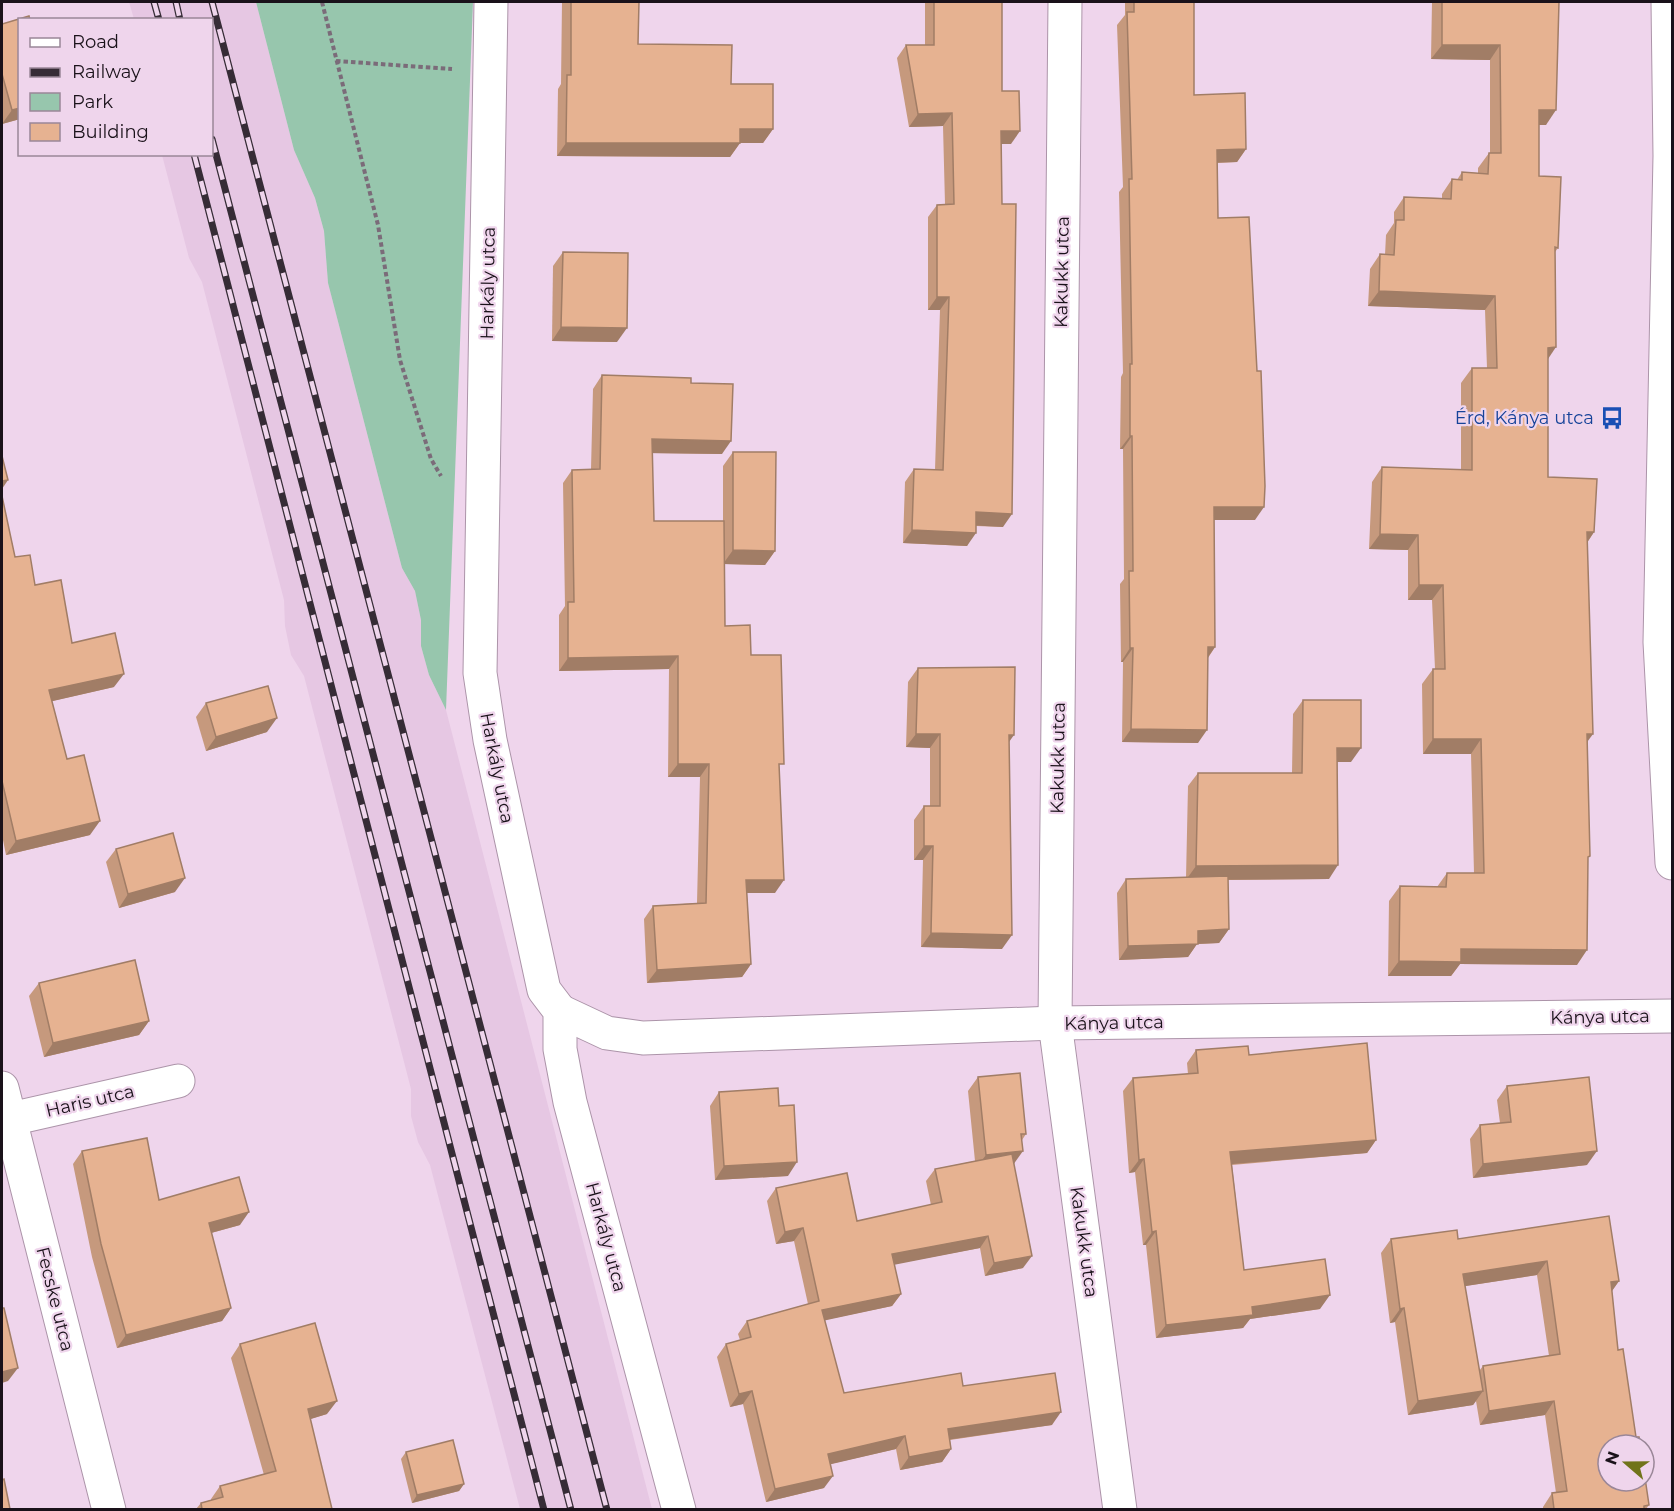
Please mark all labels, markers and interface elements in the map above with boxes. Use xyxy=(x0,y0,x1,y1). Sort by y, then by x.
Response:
legend xyxy=(18,18,213,156)
text: Road xyxy=(72,31,119,53)
text: Railway xyxy=(72,61,141,83)
text: Park xyxy=(72,91,113,113)
text: Building xyxy=(72,121,149,143)
street label: Kakukk utca xyxy=(1050,216,1074,328)
street label: Harkály utca xyxy=(476,227,500,339)
bus stop icon: Érd, Kánya utca xyxy=(1599,405,1625,431)
place label: Érd, Kánya utca xyxy=(1455,407,1594,429)
street label: Kakukk utca xyxy=(1046,702,1070,814)
street label: Harkály utca xyxy=(475,711,519,825)
street label: Kánya utca xyxy=(1550,1005,1650,1029)
street label: Kánya utca xyxy=(1064,1011,1164,1035)
street label: Haris utca xyxy=(43,1080,137,1122)
street label: Harkály utca xyxy=(581,1180,631,1294)
street label: Kakukk utca xyxy=(1065,1185,1103,1299)
street label: Fecske utca xyxy=(31,1245,79,1353)
north arrow xyxy=(1596,1433,1656,1493)
text: N xyxy=(1601,1449,1624,1467)

